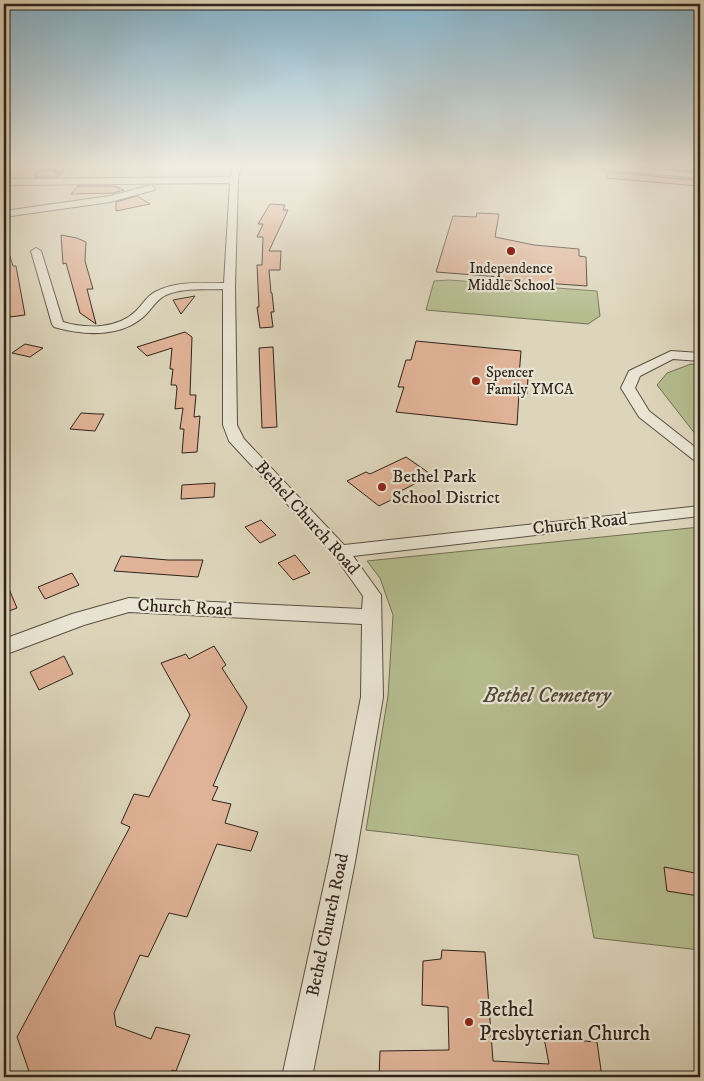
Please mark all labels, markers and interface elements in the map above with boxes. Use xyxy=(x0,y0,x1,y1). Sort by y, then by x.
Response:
marker: Independence Middle School xyxy=(505,245,517,257)
place label: Independence Middle School xyxy=(467,259,555,295)
place label: Spencer Family YMCA xyxy=(486,363,574,399)
marker: Spencer Family YMCA xyxy=(470,375,482,387)
street label: Bethel Church Road xyxy=(250,457,364,579)
place label: Bethel Park School District xyxy=(392,466,500,509)
marker: Bethel Park School District xyxy=(376,481,388,493)
street label: Church Road xyxy=(532,508,628,540)
street label: Church Road xyxy=(137,595,233,621)
park label: Bethel Cemetery xyxy=(482,683,612,709)
street label: Bethel Church Road xyxy=(302,851,354,999)
place label: Bethel Presbyterian Church xyxy=(479,997,650,1047)
marker: Bethel Presbyterian Church xyxy=(463,1016,475,1028)

